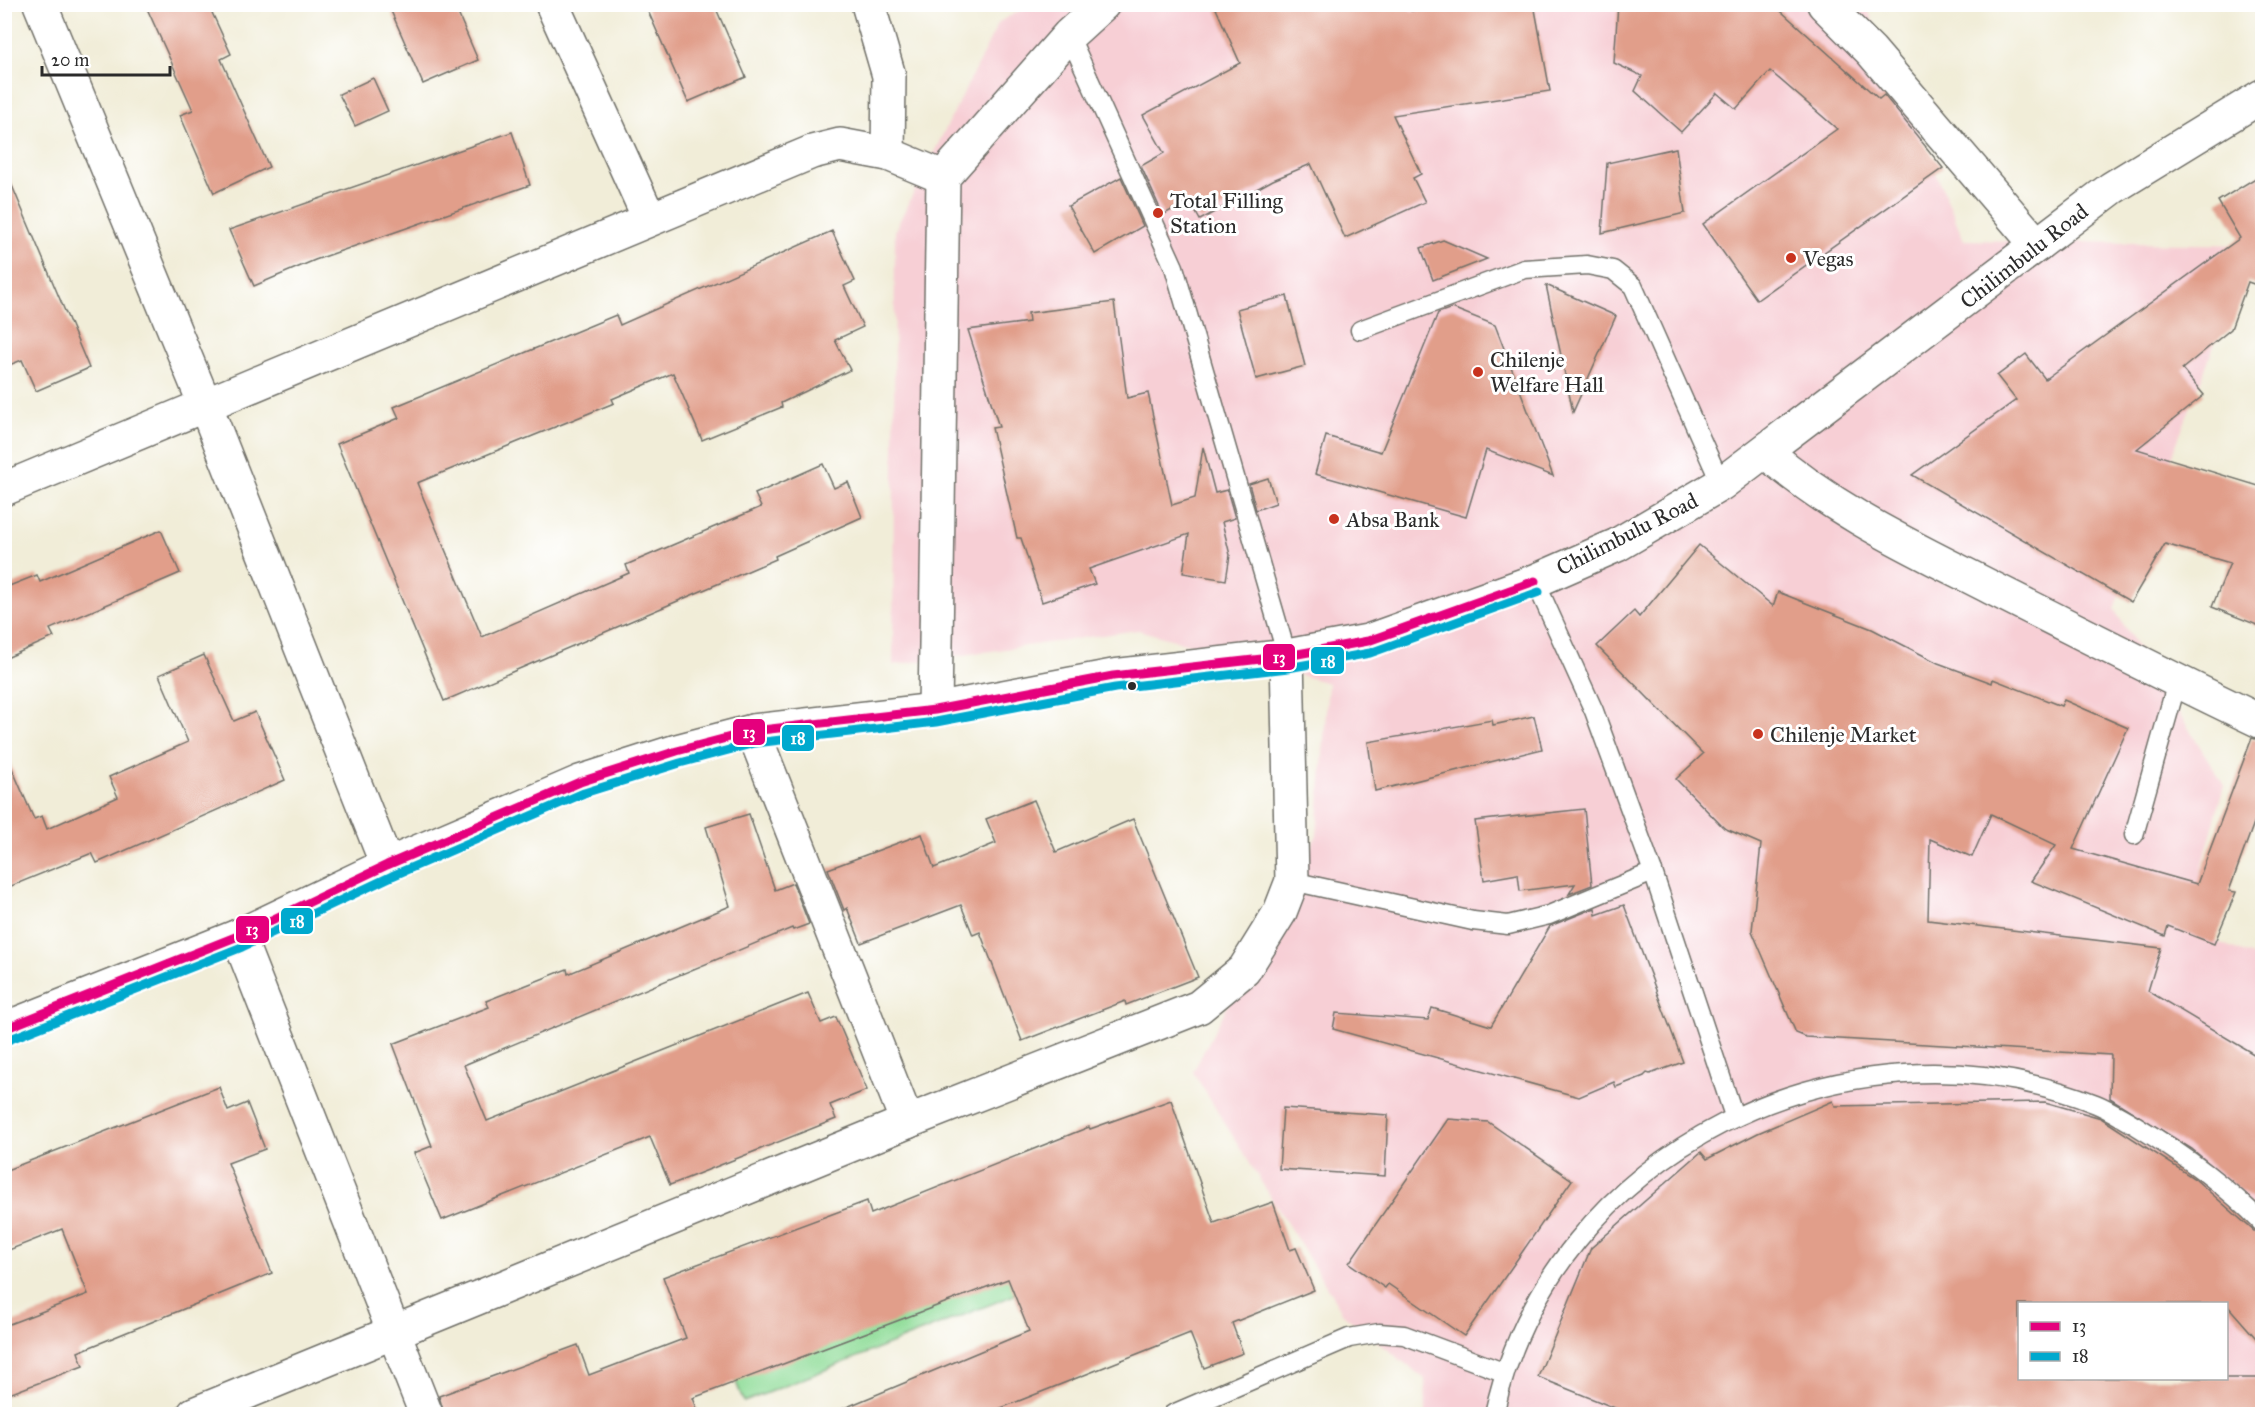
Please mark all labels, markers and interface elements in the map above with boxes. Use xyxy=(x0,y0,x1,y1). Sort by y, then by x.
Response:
scale bar xyxy=(42,39,170,77)
text: 20 m xyxy=(51,49,89,71)
place label: Total Filling Station xyxy=(1170,187,1284,239)
street label: Chilimbulu Road xyxy=(1955,198,2093,314)
marker: Total Filling Station xyxy=(1151,206,1165,220)
place label: Vegas xyxy=(1802,245,1853,272)
marker: Vegas xyxy=(1784,251,1798,265)
place label: Chilenje Welfare Hall xyxy=(1490,346,1604,398)
marker: Chilenje Welfare Hall xyxy=(1471,365,1485,379)
street label: Chilimbulu Road xyxy=(1552,487,1702,581)
place label: Absa Bank xyxy=(1345,506,1440,533)
marker: Absa Bank xyxy=(1327,512,1341,526)
line badge: 13 xyxy=(1262,643,1296,671)
line badge: 18 xyxy=(1310,646,1345,675)
text: 13 xyxy=(1273,648,1285,668)
text: 18 xyxy=(1321,652,1335,671)
unlabelled marker xyxy=(1126,680,1138,692)
line badge: 13 xyxy=(732,718,766,746)
place label: Chilenje Market xyxy=(1770,721,1917,748)
text: 13 xyxy=(743,723,755,743)
line badge: 18 xyxy=(781,724,815,752)
marker: Chilenje Market xyxy=(1751,727,1765,741)
text: 18 xyxy=(791,729,805,748)
line badge: 18 xyxy=(280,907,314,935)
text: 18 xyxy=(290,912,304,931)
line badge: 13 xyxy=(235,915,270,944)
text: 13 xyxy=(246,920,258,940)
legend xyxy=(2018,1302,2228,1380)
text: 13 xyxy=(2072,1315,2086,1337)
text: 18 xyxy=(2072,1345,2089,1367)

